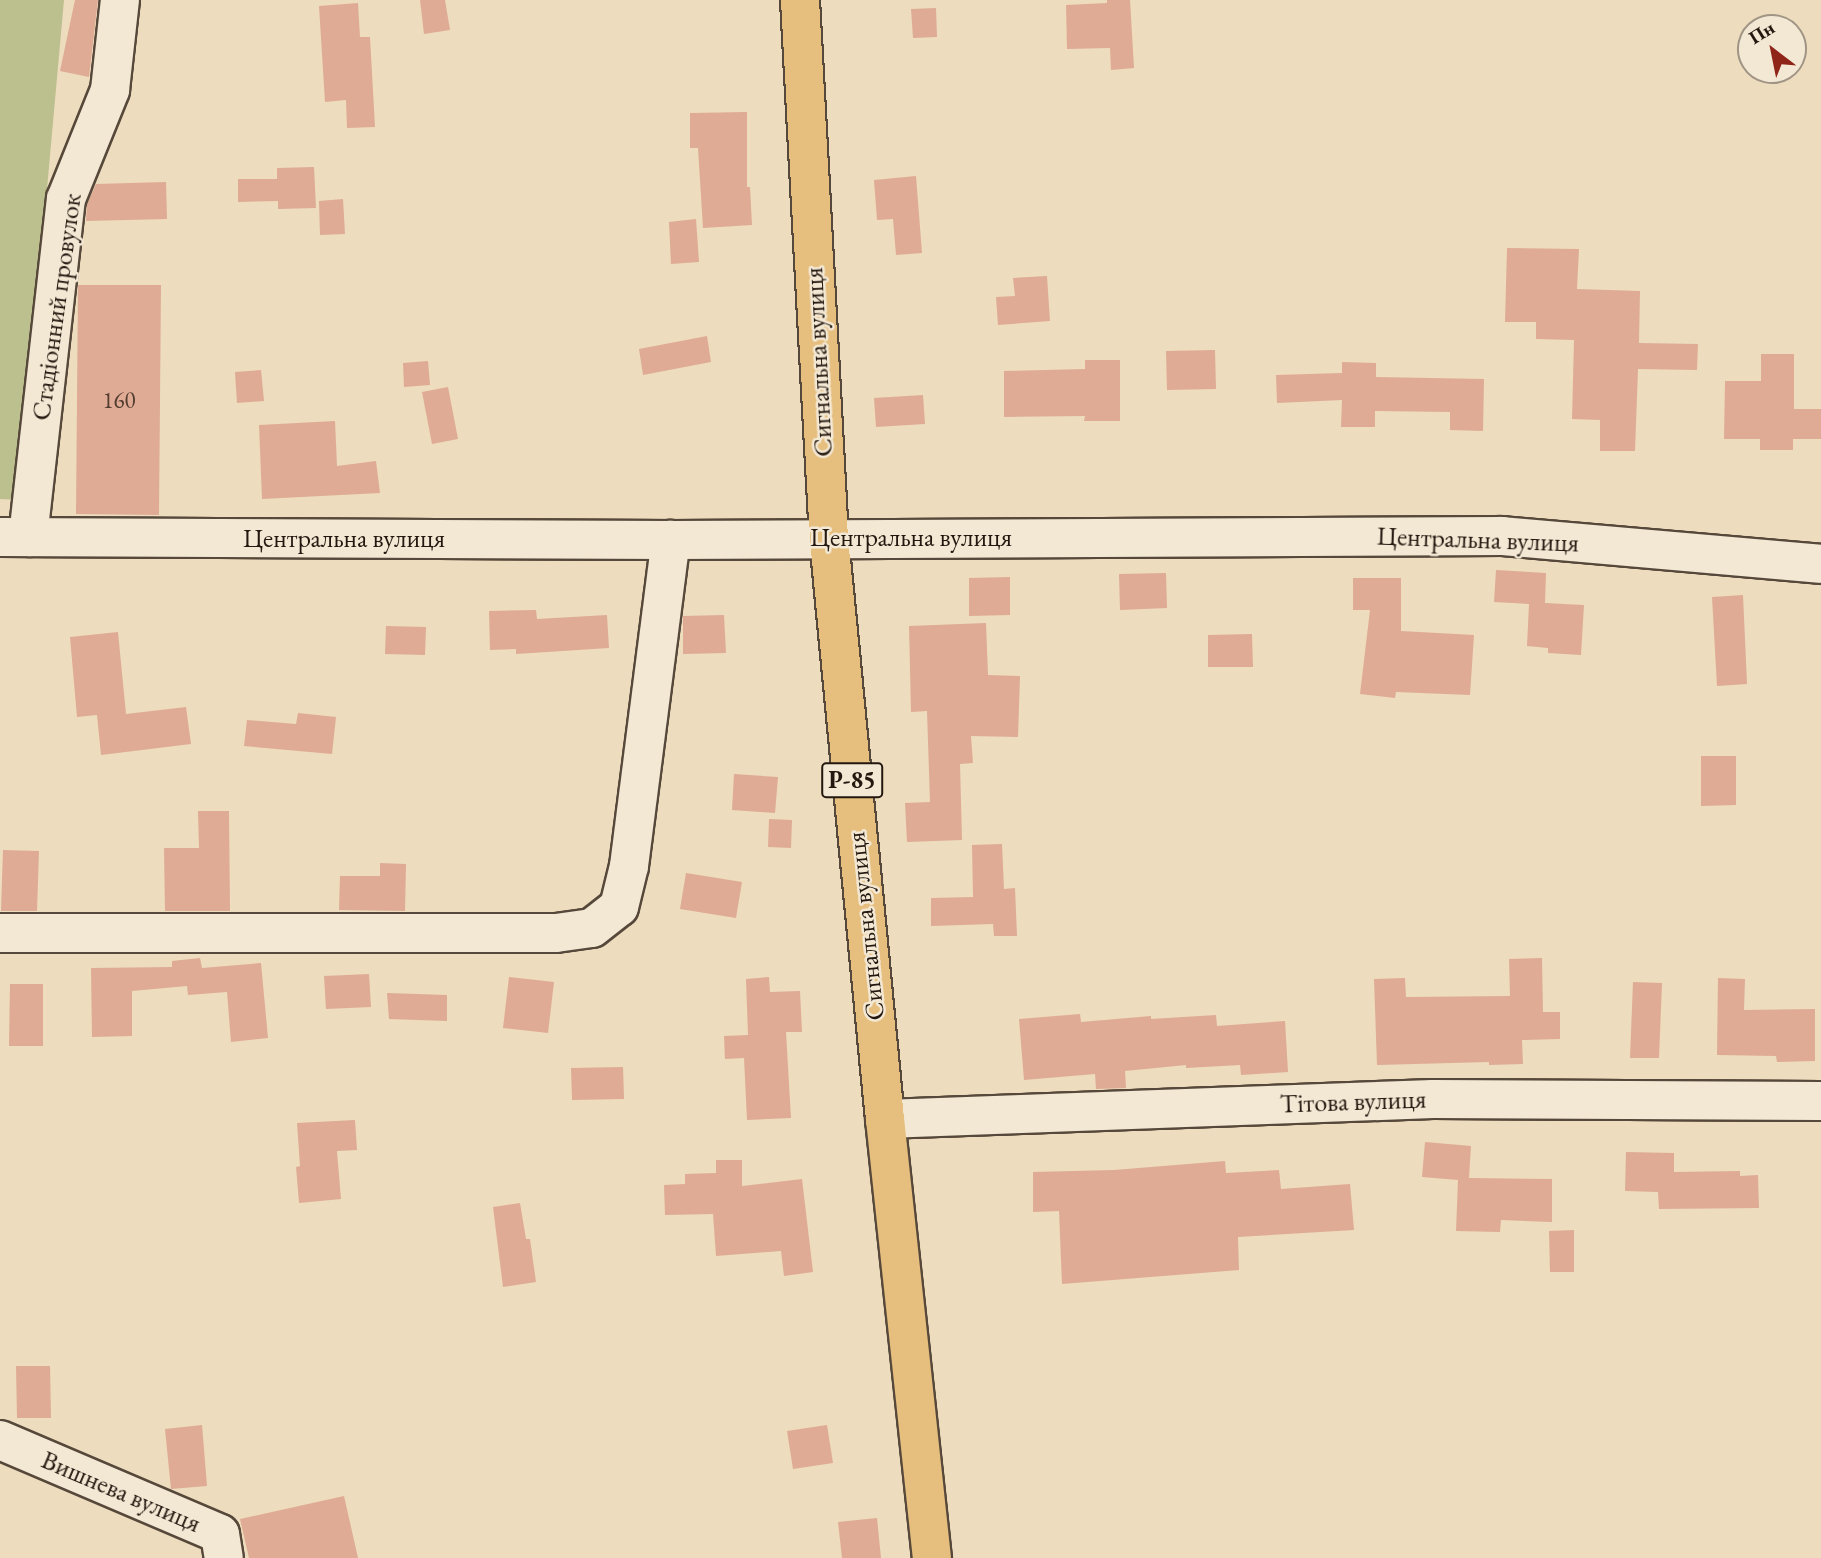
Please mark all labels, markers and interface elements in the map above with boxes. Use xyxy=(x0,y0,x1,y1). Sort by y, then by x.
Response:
north arrow xyxy=(1737,14,1807,84)
text: Пн xyxy=(1744,15,1779,50)
street label: Стадіонний провулок xyxy=(26,191,88,423)
street label: Сигнальна вулиця xyxy=(798,266,840,458)
house number: 160 xyxy=(102,386,136,414)
street label: Центральна вулиця xyxy=(1376,521,1580,559)
street label: Центральна вулиця xyxy=(810,522,1012,554)
street label: Центральна вулиця xyxy=(243,523,445,555)
road number: Р-85 xyxy=(820,760,884,800)
street label: Сигнальна вулиця xyxy=(841,830,891,1022)
street label: Тітова вулиця xyxy=(1279,1084,1427,1120)
street label: Вишнева вулиця xyxy=(37,1444,205,1540)

